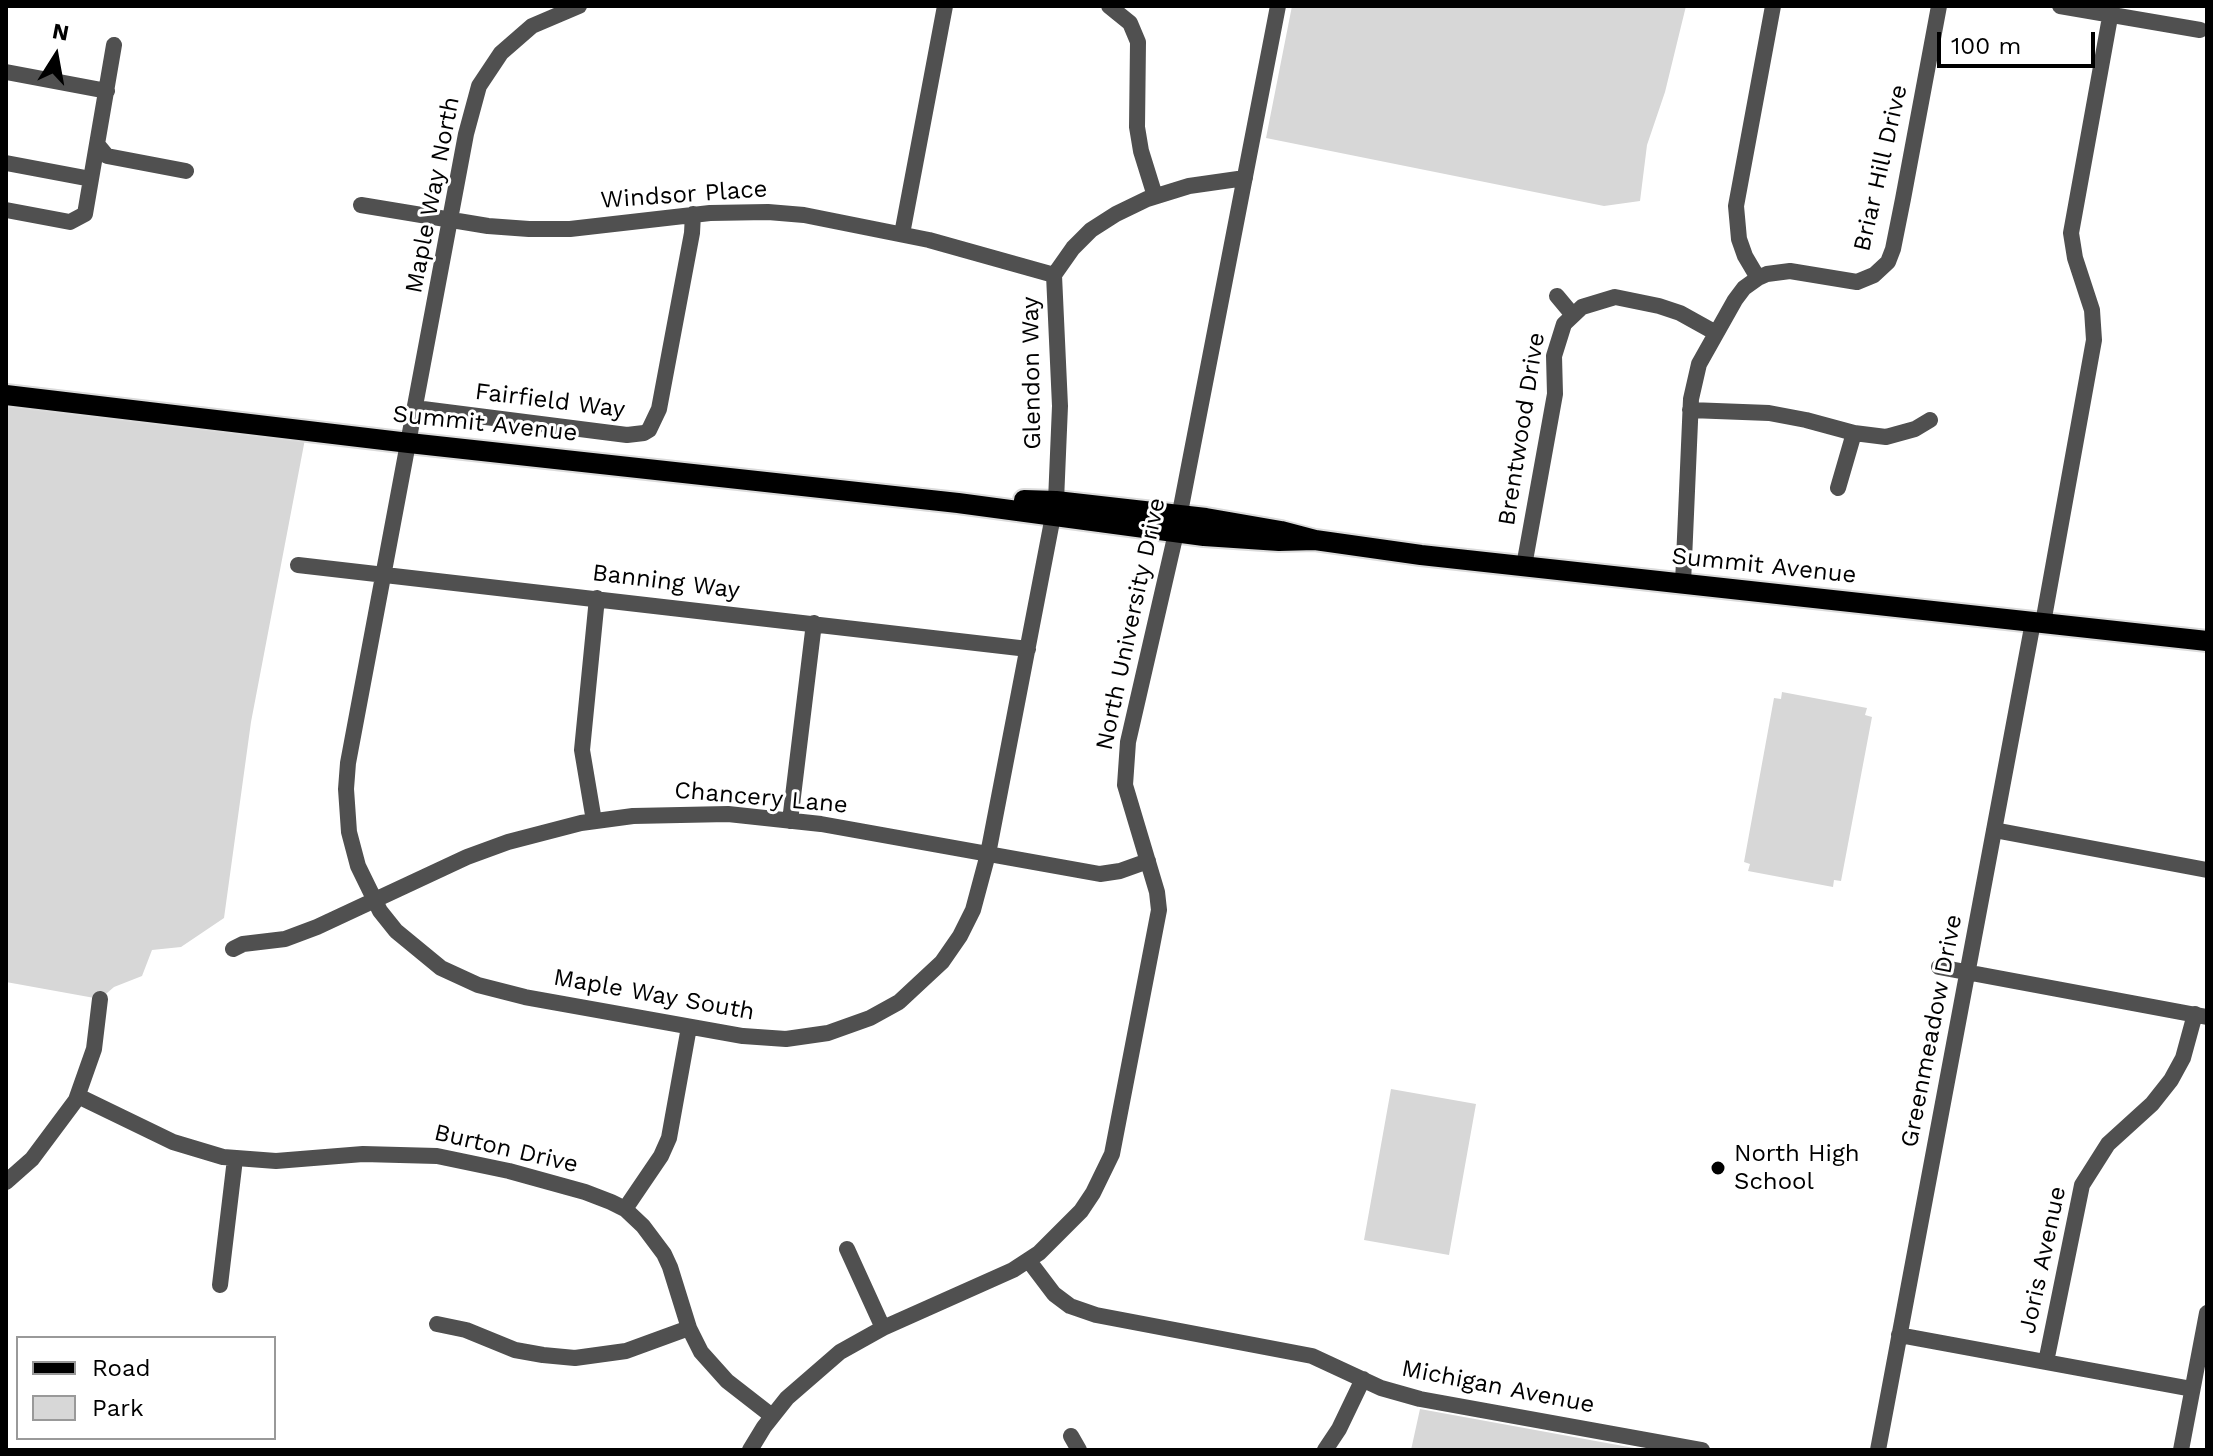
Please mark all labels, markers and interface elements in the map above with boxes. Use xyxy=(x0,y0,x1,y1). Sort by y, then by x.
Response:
north arrow xyxy=(16,16,96,96)
scale bar xyxy=(1941,16,2099,66)
text: N xyxy=(50,18,71,46)
text: 100 m xyxy=(1951,32,2021,60)
street label: Briar Hill Drive xyxy=(1848,82,1914,254)
street label: Maple Way North xyxy=(400,94,466,296)
street label: Windsor Place xyxy=(600,175,768,215)
street label: Glendon Way xyxy=(1016,296,1048,450)
street label: Brentwood Drive xyxy=(1493,330,1551,528)
street label: Fairfield Way xyxy=(473,378,627,424)
street label: Summit Avenue xyxy=(391,400,579,448)
street label: North University Drive xyxy=(1090,495,1172,753)
street label: Summit Avenue xyxy=(1670,542,1858,590)
street label: Banning Way xyxy=(591,559,741,605)
street label: Chancery Lane xyxy=(673,776,849,820)
street label: Greenmeadow Drive xyxy=(1895,912,1969,1150)
street label: Maple Way South xyxy=(551,963,757,1027)
street label: Burton Drive xyxy=(431,1118,581,1180)
place label: North High School xyxy=(1734,1140,1860,1196)
marker: North High School xyxy=(1709,1159,1727,1177)
street label: Joris Avenue xyxy=(2013,1184,2073,1336)
legend xyxy=(16,1336,276,1440)
text: Road xyxy=(92,1354,151,1382)
street label: Michigan Avenue xyxy=(1399,1354,1597,1420)
text: Park xyxy=(92,1394,144,1422)

